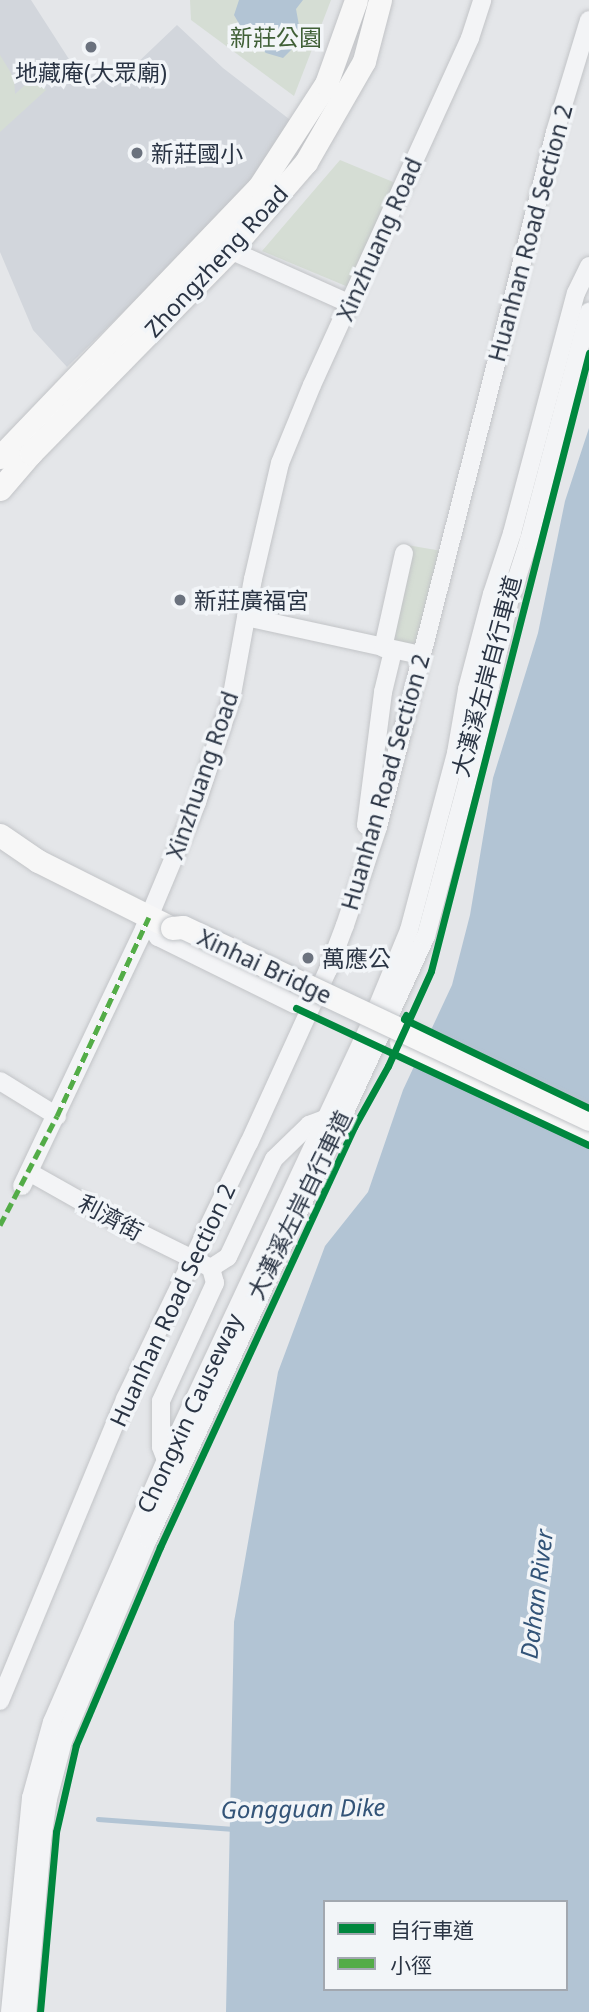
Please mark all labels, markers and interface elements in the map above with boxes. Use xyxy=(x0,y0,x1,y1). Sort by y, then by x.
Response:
park label: 新莊公園 xyxy=(230,23,322,51)
marker: 地藏庵(大眾廟) xyxy=(83,39,99,55)
place label: 地藏庵(大眾廟) xyxy=(15,58,167,86)
street label: Huanhan Road Section 2 xyxy=(482,101,578,365)
place label: 新莊國小 xyxy=(151,139,243,167)
marker: 新莊國小 xyxy=(129,145,145,161)
street label: Xinzhuang Road xyxy=(331,153,427,325)
street label: Zhongzheng Road xyxy=(139,179,293,343)
street label: 大漢溪左岸自行車道 xyxy=(446,572,526,780)
place label: 新莊廣福宮 xyxy=(194,586,309,614)
marker: 新莊廣福宮 xyxy=(172,592,188,608)
street label: Huanhan Road Section 2 xyxy=(335,651,435,913)
street label: Xinzhuang Road xyxy=(160,688,244,862)
street label: Xinhai Bridge xyxy=(194,923,336,1009)
place label: 萬應公 xyxy=(322,944,391,972)
marker: 萬應公 xyxy=(300,950,316,966)
street label: 大漢溪左岸自行車道 xyxy=(241,1106,357,1304)
street label: Huanhan Road Section 2 xyxy=(103,1179,241,1431)
street label: 利濟街 xyxy=(74,1189,148,1245)
street label: Chongxin Causeway xyxy=(131,1309,247,1517)
water label: Dahan River xyxy=(514,1528,558,1660)
water label: Gongguan Dike xyxy=(220,1792,386,1824)
legend xyxy=(323,1900,568,1991)
text: 自行車道 xyxy=(390,1916,474,1944)
text: 小徑 xyxy=(390,1951,432,1979)

